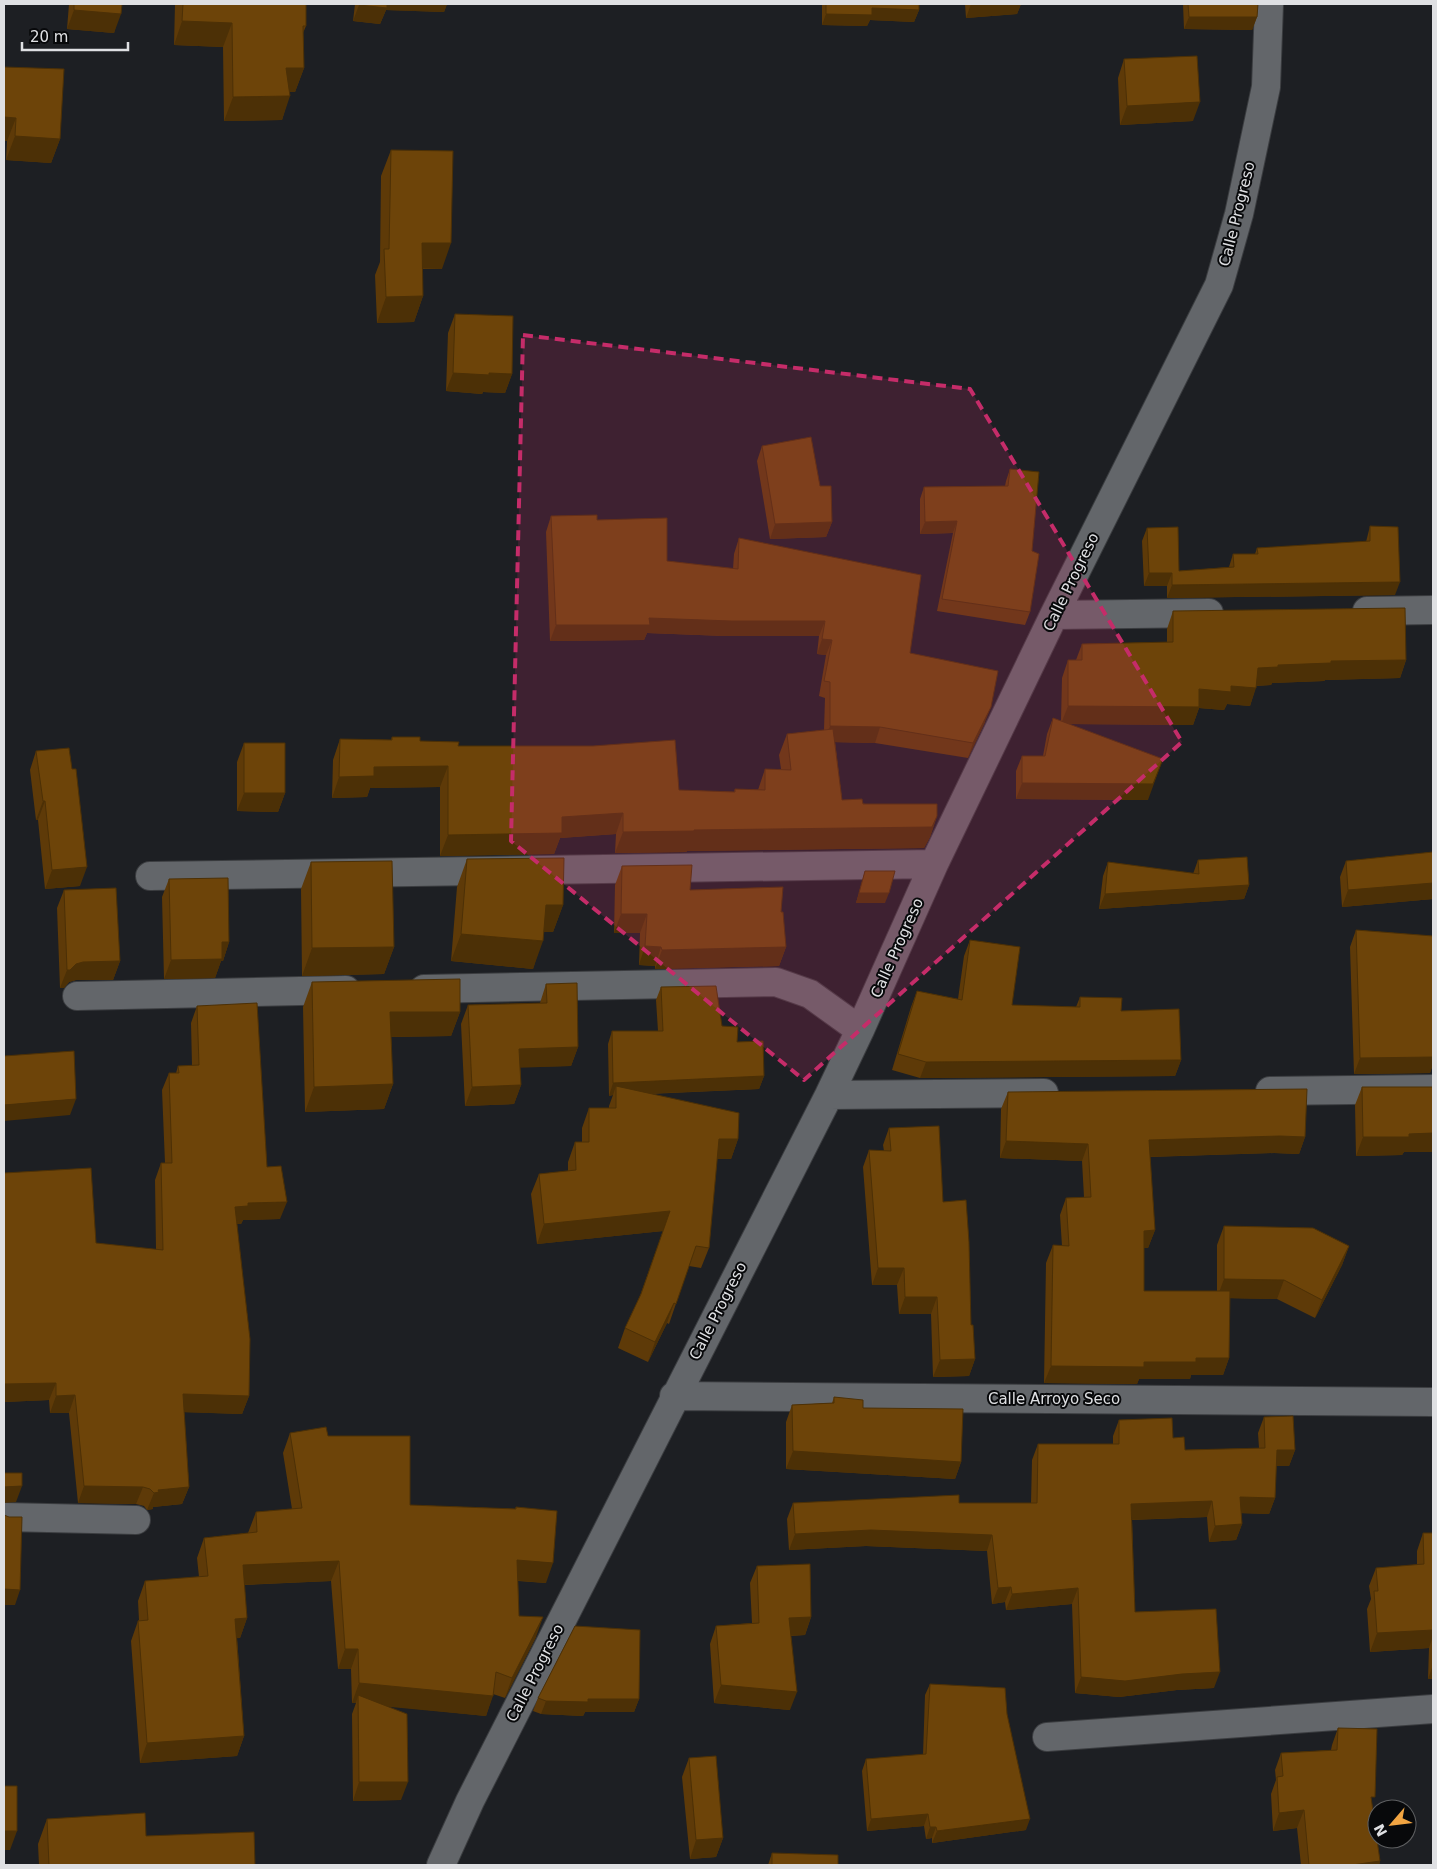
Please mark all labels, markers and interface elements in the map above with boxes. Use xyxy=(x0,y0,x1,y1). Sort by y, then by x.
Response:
scale bar xyxy=(22,20,129,52)
text: 20 m xyxy=(30,28,68,46)
street label: Calle Progreso xyxy=(1215,160,1259,268)
street label: Calle Progreso xyxy=(1039,530,1103,634)
street label: Calle Progreso xyxy=(867,895,927,1001)
street label: Calle Progreso xyxy=(686,1259,750,1363)
street label: Calle Arroyo Seco xyxy=(988,1390,1120,1408)
street label: Calle Progreso xyxy=(503,1621,567,1725)
north arrow xyxy=(1367,1799,1417,1849)
text: N xyxy=(1371,1821,1390,1839)

